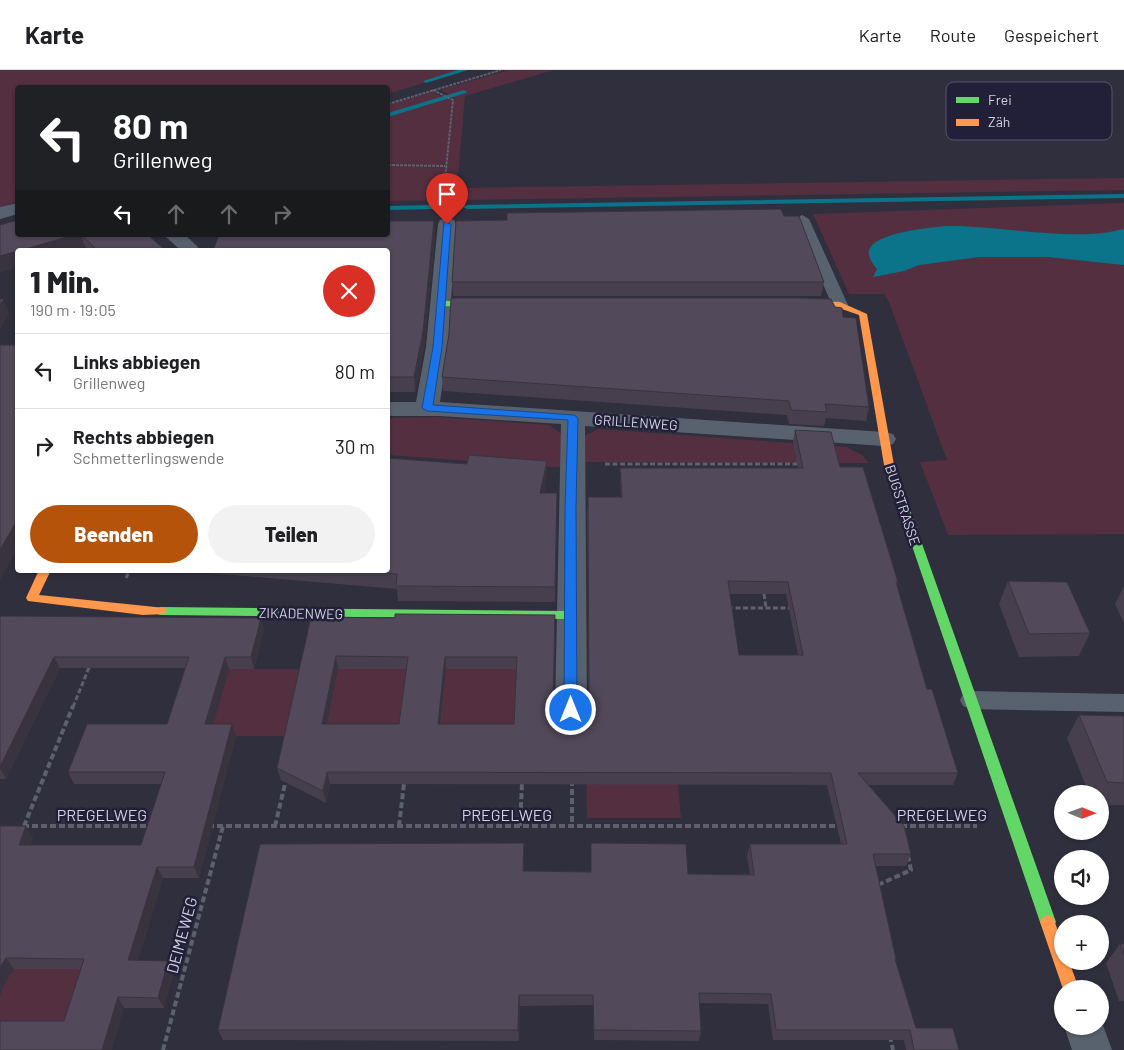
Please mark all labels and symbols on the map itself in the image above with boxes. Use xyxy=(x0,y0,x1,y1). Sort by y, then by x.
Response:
legend xyxy=(946,82,1112,140)
text: Frei xyxy=(988,91,1012,108)
text: Zäh xyxy=(988,113,1010,130)
pin xyxy=(426,173,468,224)
street label: GRILLENWEG xyxy=(594,411,678,433)
street label: BUGSTRASSE xyxy=(882,462,924,548)
street label: ZIKADENWEG xyxy=(259,604,343,622)
position arrow xyxy=(544,683,596,735)
north arrow xyxy=(1054,785,1109,840)
street label: PREGELWEG xyxy=(57,805,147,824)
street label: PREGELWEG xyxy=(462,805,552,824)
street label: PREGELWEG xyxy=(897,805,987,824)
street label: DEIMEWEG xyxy=(162,895,200,975)

